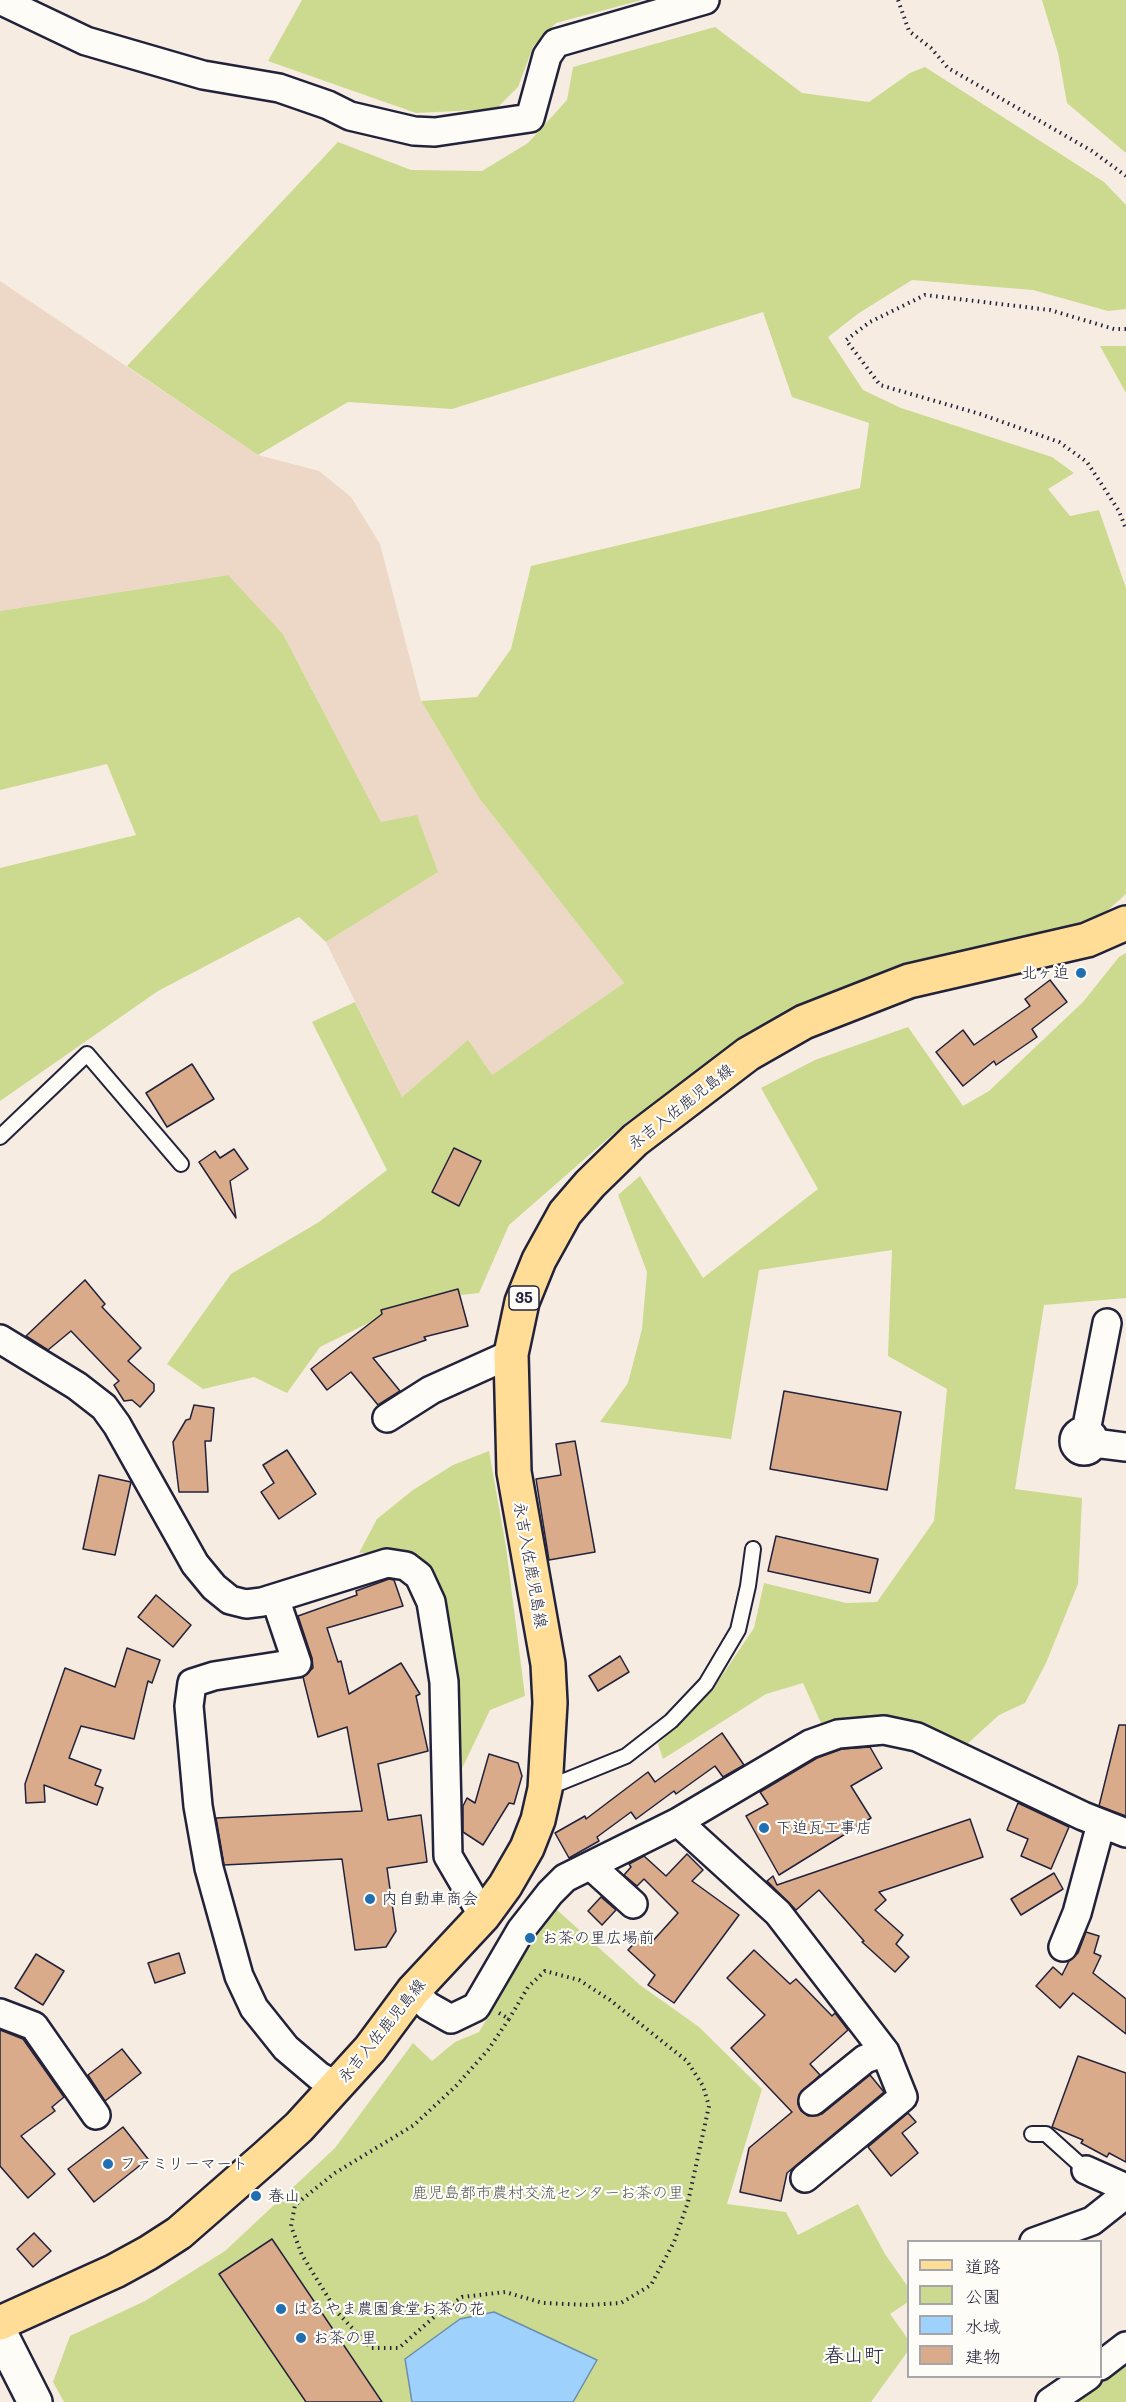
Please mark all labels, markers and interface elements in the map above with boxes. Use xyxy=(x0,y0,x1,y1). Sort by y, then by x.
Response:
place label: 北ヶ迫 xyxy=(1021,963,1069,983)
marker: 北ヶ迫 xyxy=(1074,966,1088,980)
street label: 永吉入佐鹿児島線 xyxy=(625,1060,737,1154)
road number: 35 xyxy=(509,1286,539,1310)
street label: 永吉入佐鹿児島線 xyxy=(509,1500,551,1630)
place label: 下迫瓦工事店 xyxy=(776,1818,872,1838)
marker: 下迫瓦工事店 xyxy=(757,1821,771,1835)
place label: 内自動車商会 xyxy=(382,1889,478,1909)
marker: 内自動車商会 xyxy=(363,1892,377,1906)
place label: お茶の里広場前 xyxy=(542,1928,654,1948)
marker: お茶の里広場前 xyxy=(523,1931,537,1945)
street label: 永吉入佐鹿児島線 xyxy=(334,1975,430,2087)
place label: ファミリーマート xyxy=(120,2154,248,2174)
marker: ファミリーマート xyxy=(101,2157,115,2171)
park label: 鹿児島都市農村交流センターお茶の里 xyxy=(412,2183,684,2203)
place label: 春山 xyxy=(268,2186,300,2206)
marker: 春山 xyxy=(249,2189,263,2203)
legend xyxy=(907,2240,1102,2378)
text: 道路 xyxy=(965,2254,1001,2278)
text: 公園 xyxy=(965,2284,1001,2308)
place label: はるやま農園食堂お茶の花 xyxy=(293,2299,485,2319)
marker: はるやま農園食堂お茶の花 xyxy=(274,2302,288,2316)
text: 水域 xyxy=(965,2314,1001,2338)
place label: お茶の里 xyxy=(313,2328,377,2348)
marker: お茶の里 xyxy=(294,2331,308,2345)
district label: 春山町 xyxy=(824,2344,884,2368)
text: 建物 xyxy=(965,2344,1001,2368)

